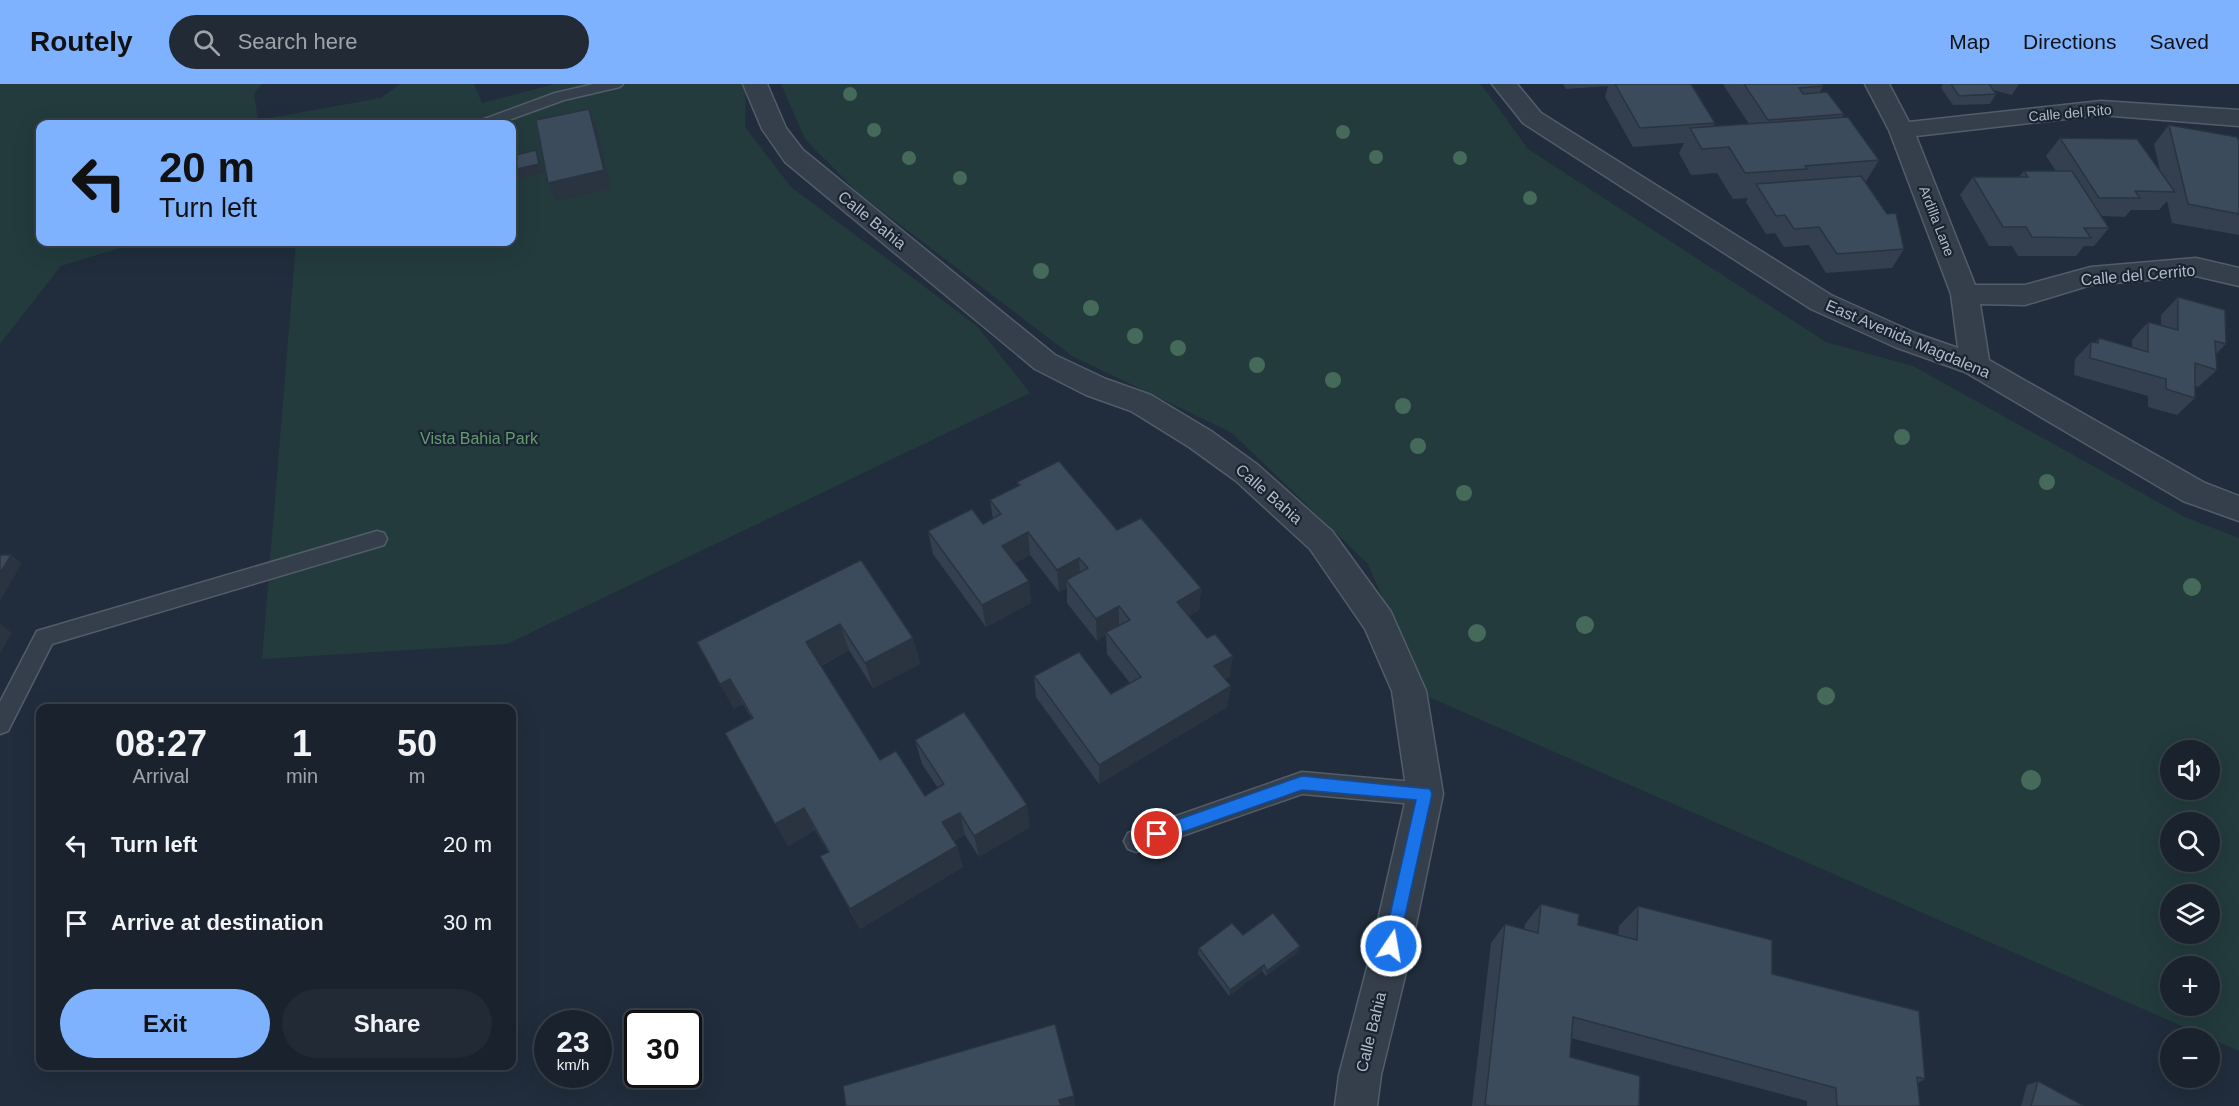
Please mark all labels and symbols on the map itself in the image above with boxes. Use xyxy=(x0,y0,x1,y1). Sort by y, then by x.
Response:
street label: Calle del Rito xyxy=(2028,101,2112,125)
street label: Ardilla Lane xyxy=(1916,184,1958,259)
street label: Calle Bahia xyxy=(835,188,909,252)
street label: Calle del Cerrito xyxy=(2080,262,2196,288)
street label: East Avenida Magdalena xyxy=(1823,297,1993,381)
park label: Vista Bahia Park xyxy=(420,430,539,447)
street label: Calle Bahia xyxy=(1233,461,1306,527)
pin xyxy=(1131,808,1182,859)
position arrow xyxy=(1359,914,1423,978)
street label: Calle Bahia xyxy=(1353,990,1389,1074)
speed limit sign: 30 xyxy=(624,1010,702,1088)

